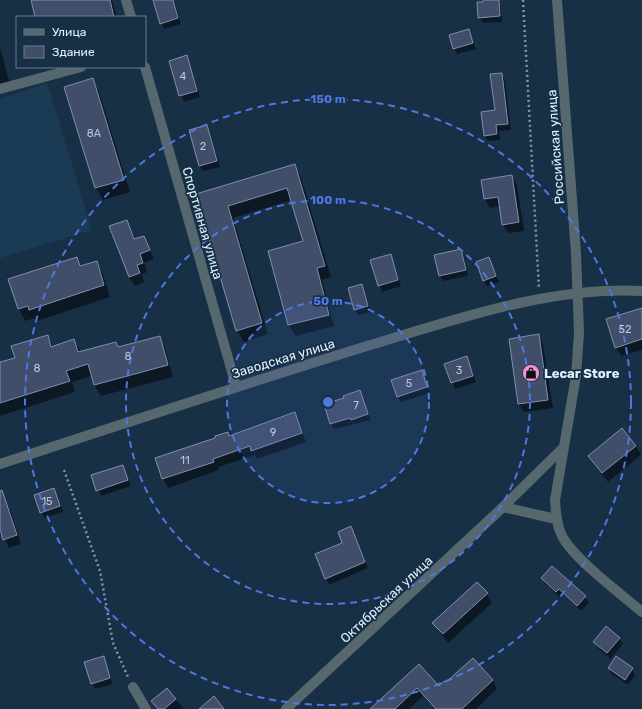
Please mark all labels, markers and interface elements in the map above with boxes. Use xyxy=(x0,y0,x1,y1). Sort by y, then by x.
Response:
legend xyxy=(16,16,146,68)
text: Улица xyxy=(52,25,86,39)
text: Здание xyxy=(52,45,95,59)
house number: 4 xyxy=(180,70,187,83)
street label: Российская улица xyxy=(544,89,567,205)
text: 150 m xyxy=(310,92,346,106)
house number: 8А xyxy=(87,127,102,140)
house number: 2 xyxy=(200,140,206,153)
street label: Спортивная улица xyxy=(179,165,226,281)
text: 100 m xyxy=(310,193,346,207)
text: 50 m xyxy=(313,294,343,308)
house number: 52 xyxy=(619,323,632,336)
street label: Заводская улица xyxy=(230,336,336,381)
house number: 8 xyxy=(125,350,132,363)
house number: 8 xyxy=(34,362,41,375)
shop icon: Lecar Store xyxy=(521,363,541,383)
house number: 3 xyxy=(456,364,463,377)
place label: Lecar Store xyxy=(544,366,620,381)
house number: 5 xyxy=(406,377,413,390)
centre of rings xyxy=(321,395,335,409)
house number: 7 xyxy=(353,399,359,412)
house number: 9 xyxy=(270,426,276,439)
house number: 11 xyxy=(180,454,190,467)
house number: 15 xyxy=(41,495,53,508)
street label: Октябрьская улица xyxy=(337,553,435,646)

